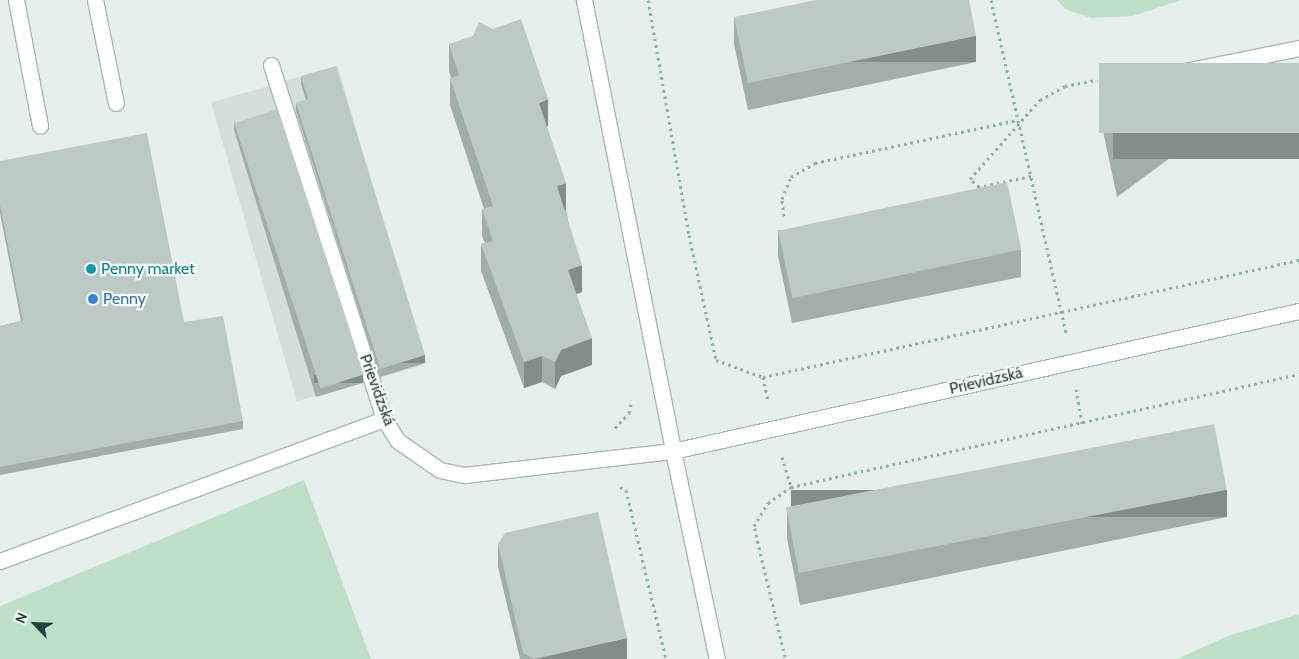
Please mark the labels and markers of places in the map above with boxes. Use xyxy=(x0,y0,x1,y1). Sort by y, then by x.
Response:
place label: Penny market xyxy=(101,259,195,279)
marker: Penny market xyxy=(85,263,97,275)
place label: Penny xyxy=(103,289,146,309)
marker: Penny xyxy=(87,293,99,305)

